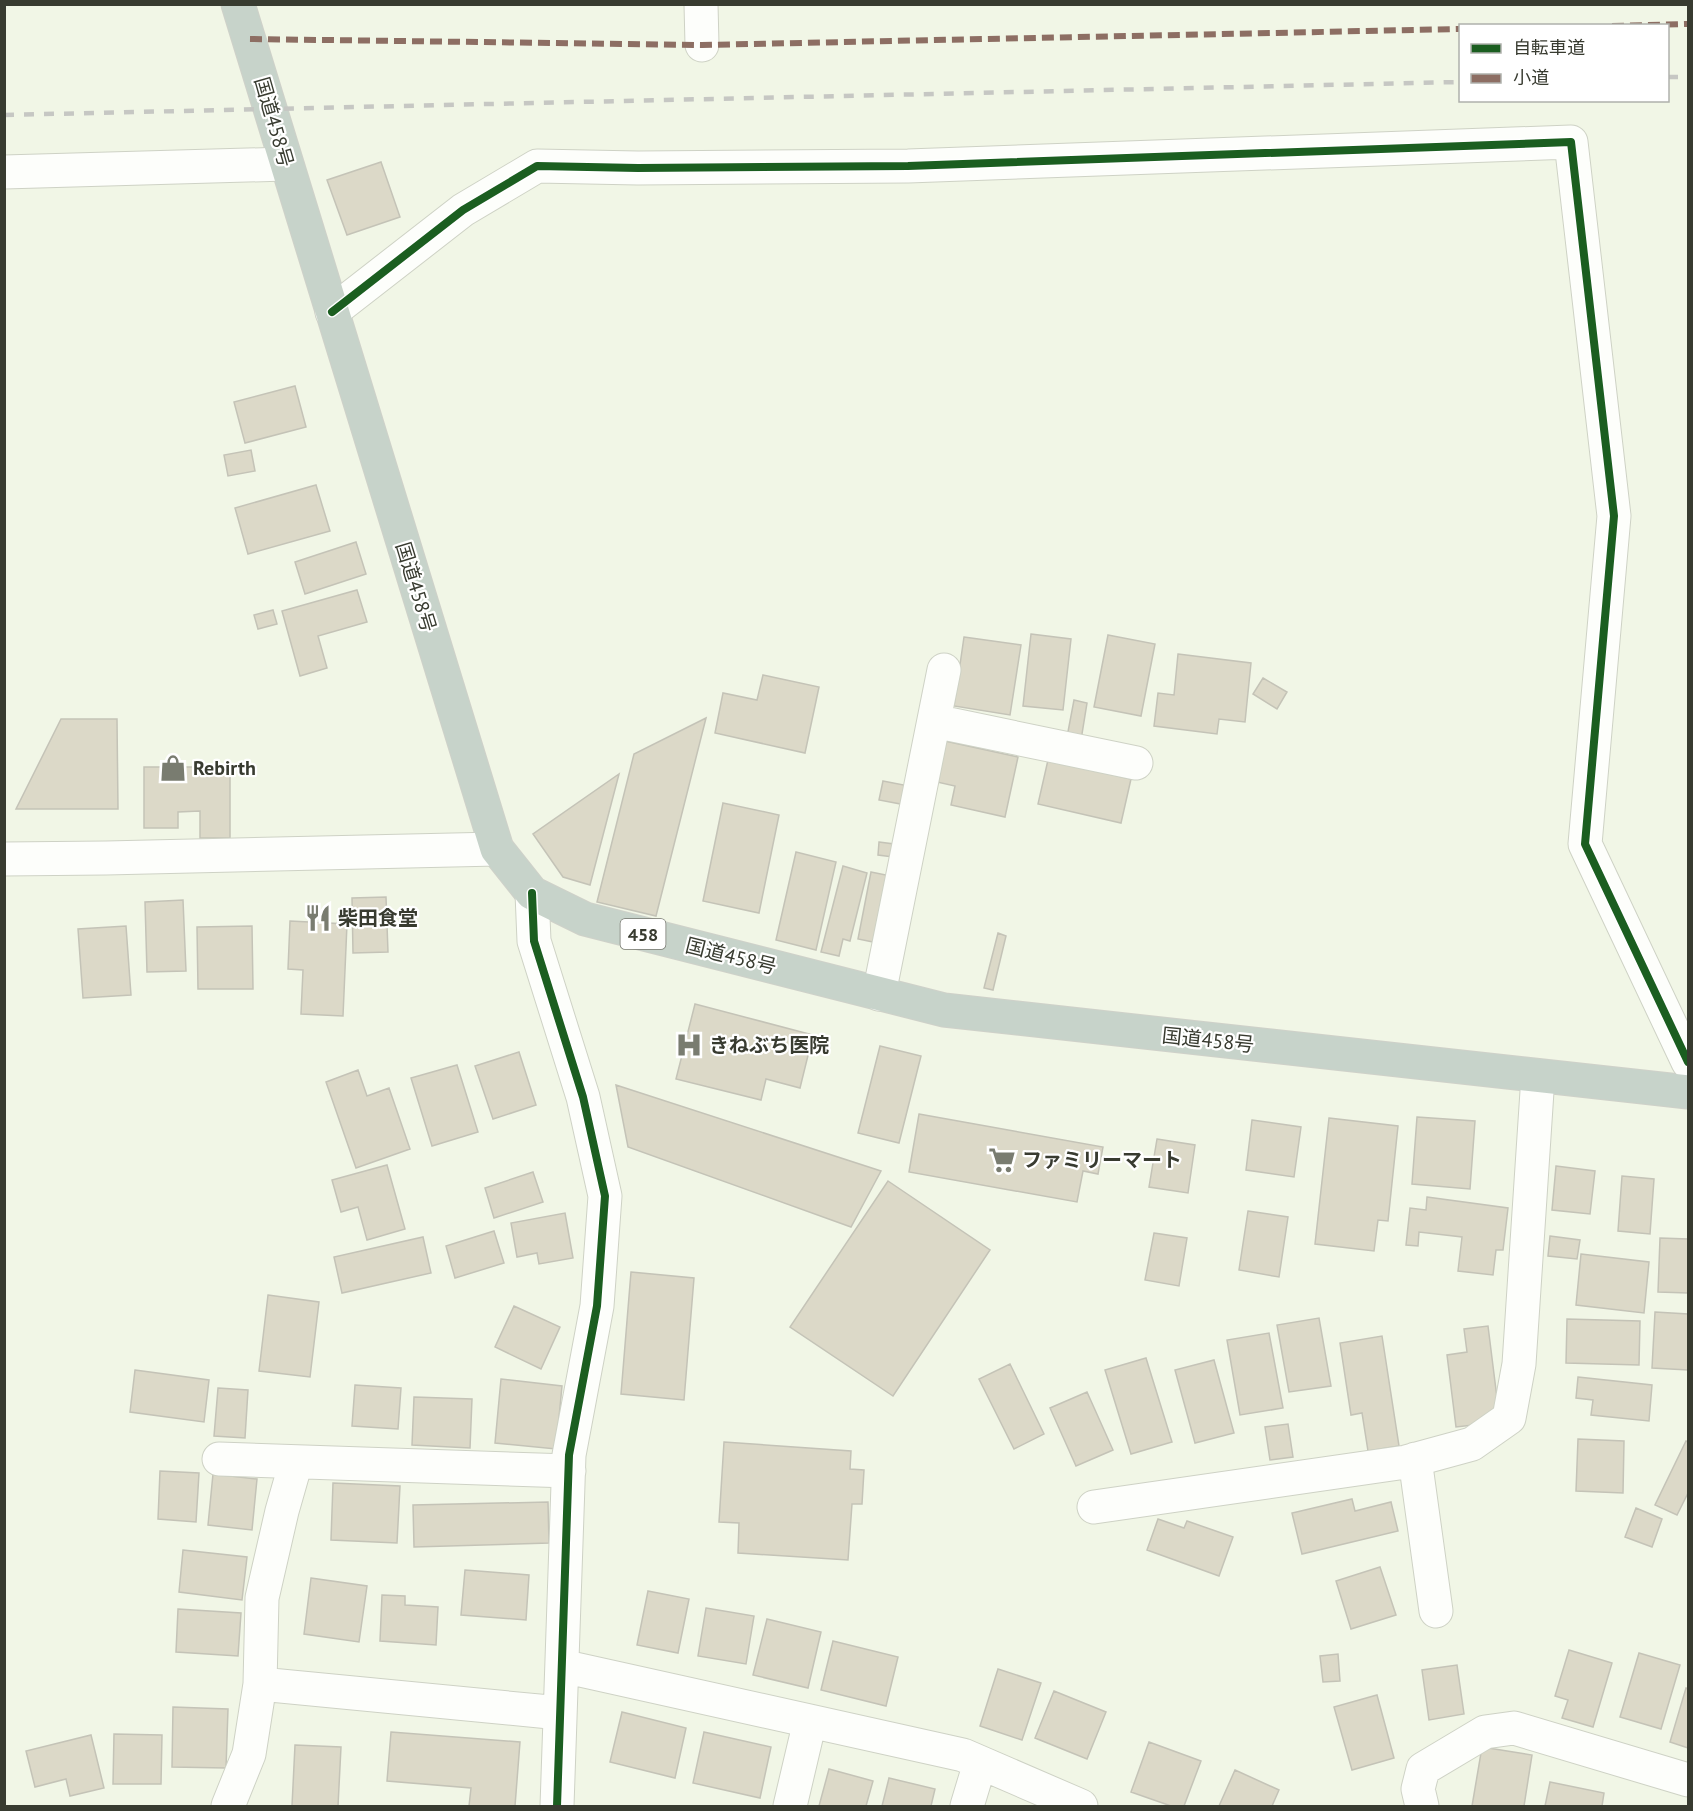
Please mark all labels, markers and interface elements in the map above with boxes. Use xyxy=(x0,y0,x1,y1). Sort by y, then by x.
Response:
legend xyxy=(1459,24,1669,102)
text: 自転車道 xyxy=(1513,36,1585,59)
text: 小道 xyxy=(1513,66,1549,89)
street label: 国道458号 xyxy=(249,74,299,170)
street label: 国道458号 xyxy=(390,539,442,635)
shop icon: Rebirth xyxy=(158,753,188,783)
place label: Rebirth xyxy=(193,755,256,781)
restaurant icon: 柴田食堂 xyxy=(303,903,333,933)
place label: 柴田食堂 xyxy=(338,905,418,931)
road number: 458 xyxy=(620,919,666,949)
street label: 国道458号 xyxy=(683,932,779,980)
street label: 国道458号 xyxy=(1161,1022,1255,1058)
hospital icon: きねぶち医院 xyxy=(674,1030,704,1060)
place label: きねぶち医院 xyxy=(709,1032,829,1058)
supermarket icon: ファミリーマート xyxy=(987,1145,1017,1175)
place label: ファミリーマート xyxy=(1022,1147,1182,1173)

